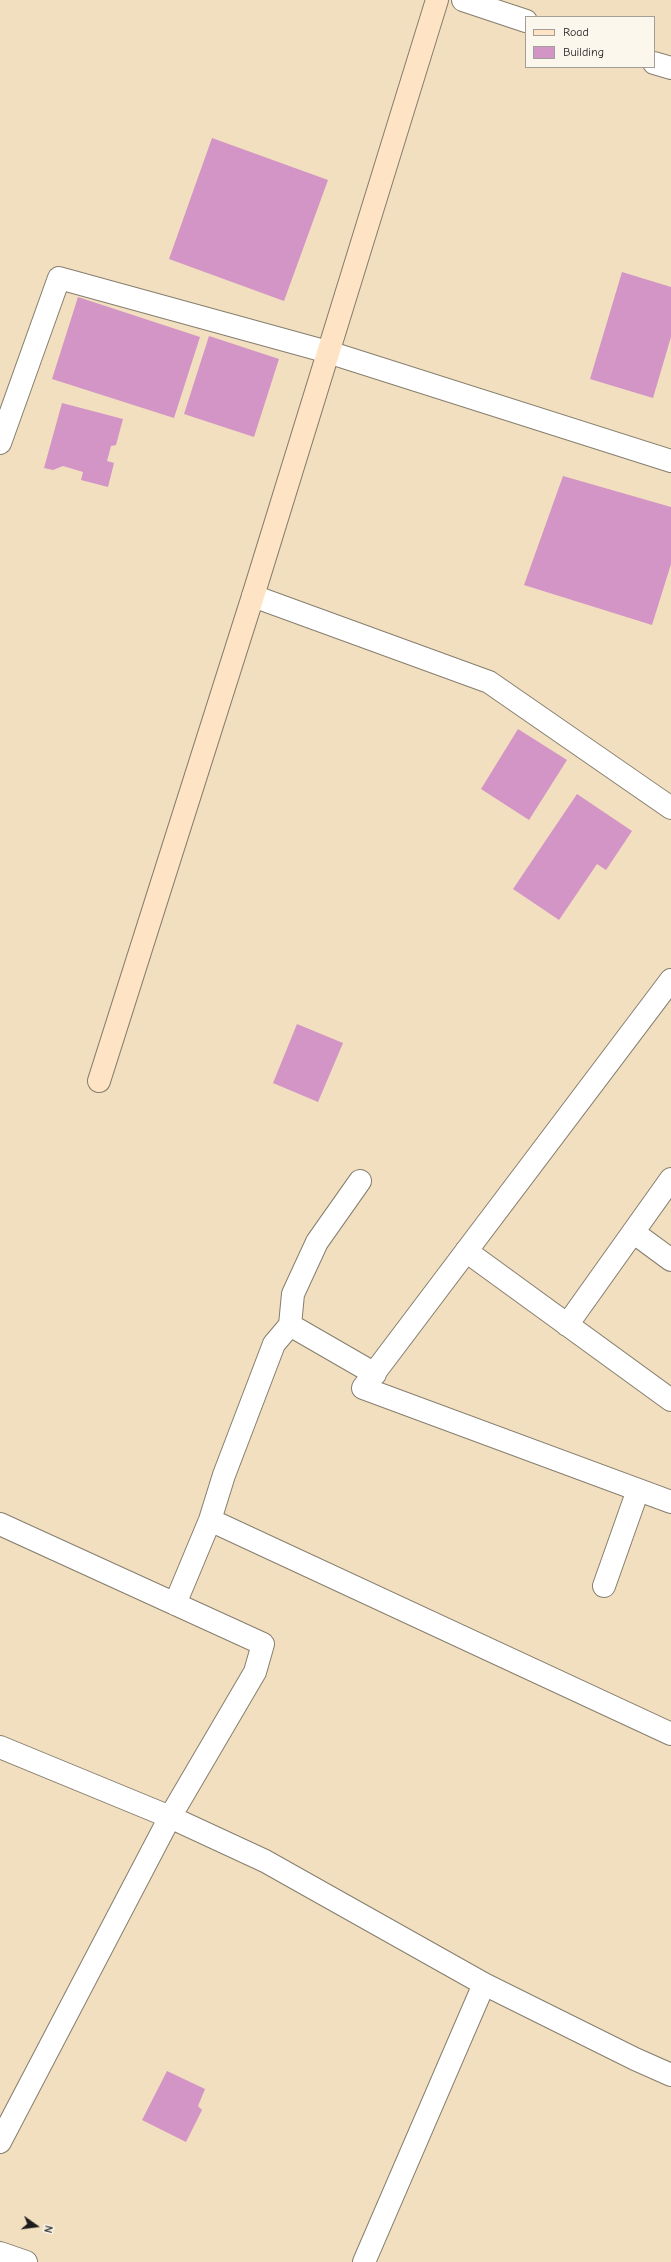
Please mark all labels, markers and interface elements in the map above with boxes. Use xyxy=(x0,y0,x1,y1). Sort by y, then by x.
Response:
legend xyxy=(525,16,655,68)
text: Road xyxy=(563,25,589,39)
text: Building xyxy=(563,45,604,59)
north arrow xyxy=(16,2206,56,2246)
text: N xyxy=(41,2224,55,2234)

